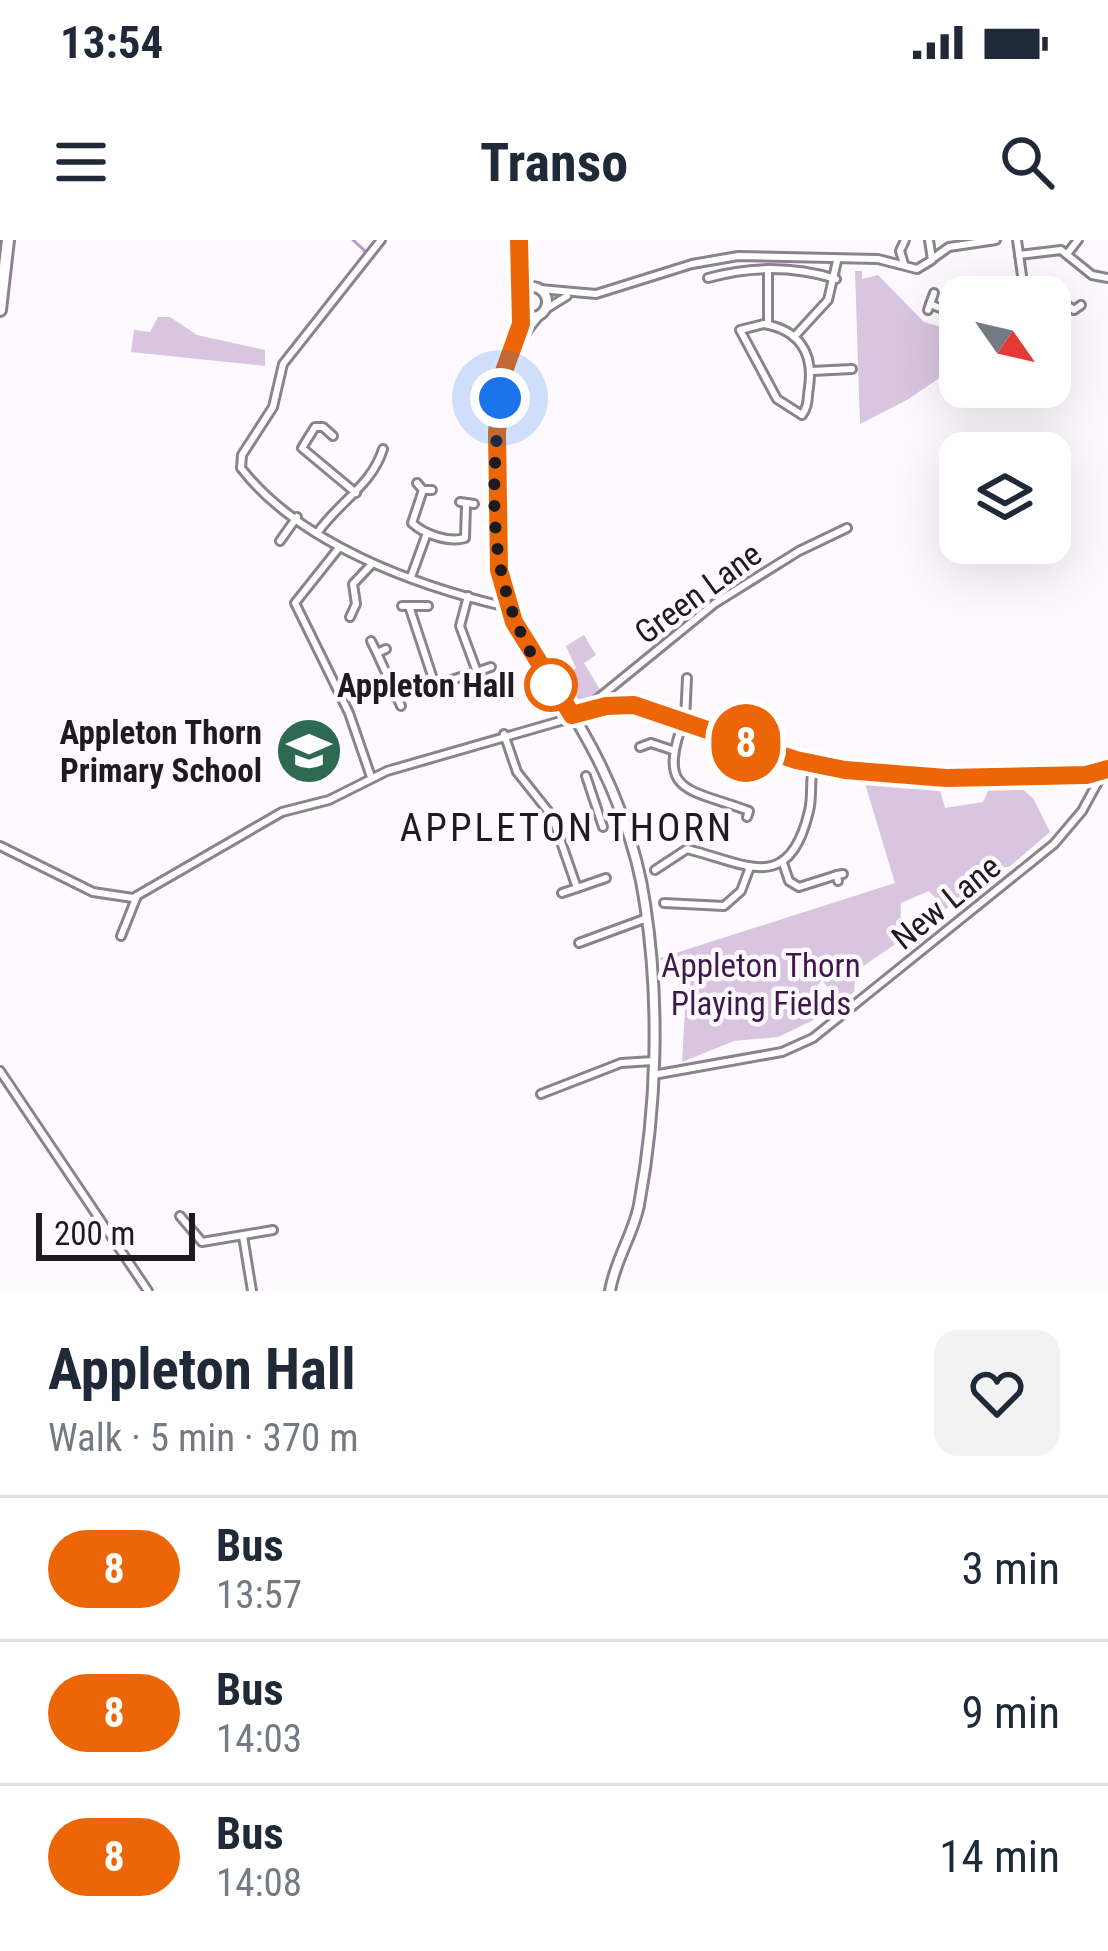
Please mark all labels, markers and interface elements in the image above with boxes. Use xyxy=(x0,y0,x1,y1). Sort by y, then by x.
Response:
text: 13:54 xyxy=(60,16,163,69)
icon: menu xyxy=(48,129,114,195)
icon: search xyxy=(994,129,1060,195)
text: Transo xyxy=(480,131,628,194)
north arrow xyxy=(939,276,1071,408)
map controls xyxy=(939,276,1071,564)
your location xyxy=(470,368,530,428)
button: layers xyxy=(939,432,1071,564)
street label: Green Lane xyxy=(627,534,769,652)
marker: Appleton Hall xyxy=(526,660,576,710)
place label: Appleton Hall xyxy=(337,666,515,705)
line badge: 8 xyxy=(707,704,785,782)
place label: Appleton Thorn Primary School xyxy=(60,713,262,790)
school or university icon: Appleton Thorn Primary School xyxy=(274,716,344,786)
text: 8 xyxy=(735,718,757,767)
district label: APPLETON THORN xyxy=(400,805,734,851)
street label: New Lane xyxy=(884,847,1008,957)
park label: Appleton Thorn Playing Fields xyxy=(661,946,861,1023)
scale bar xyxy=(36,1207,195,1260)
text: 200 m xyxy=(54,1214,135,1253)
button: heart xyxy=(934,1330,1060,1456)
text: Appleton Hall xyxy=(48,1336,356,1403)
text: Walk · 5 min · 370 m xyxy=(48,1415,359,1461)
text: Bus xyxy=(216,1519,284,1572)
text: 3 min xyxy=(961,1542,1060,1595)
text: 8 xyxy=(103,1544,125,1593)
text: 13:57 xyxy=(216,1572,302,1618)
text: Bus xyxy=(216,1663,284,1716)
text: 9 min xyxy=(961,1686,1060,1739)
text: 8 xyxy=(103,1688,125,1737)
text: 14:03 xyxy=(216,1716,302,1762)
text: Bus xyxy=(216,1807,284,1860)
text: 14 min xyxy=(939,1830,1060,1883)
text: 8 xyxy=(103,1832,125,1881)
text: 14:08 xyxy=(216,1860,302,1906)

